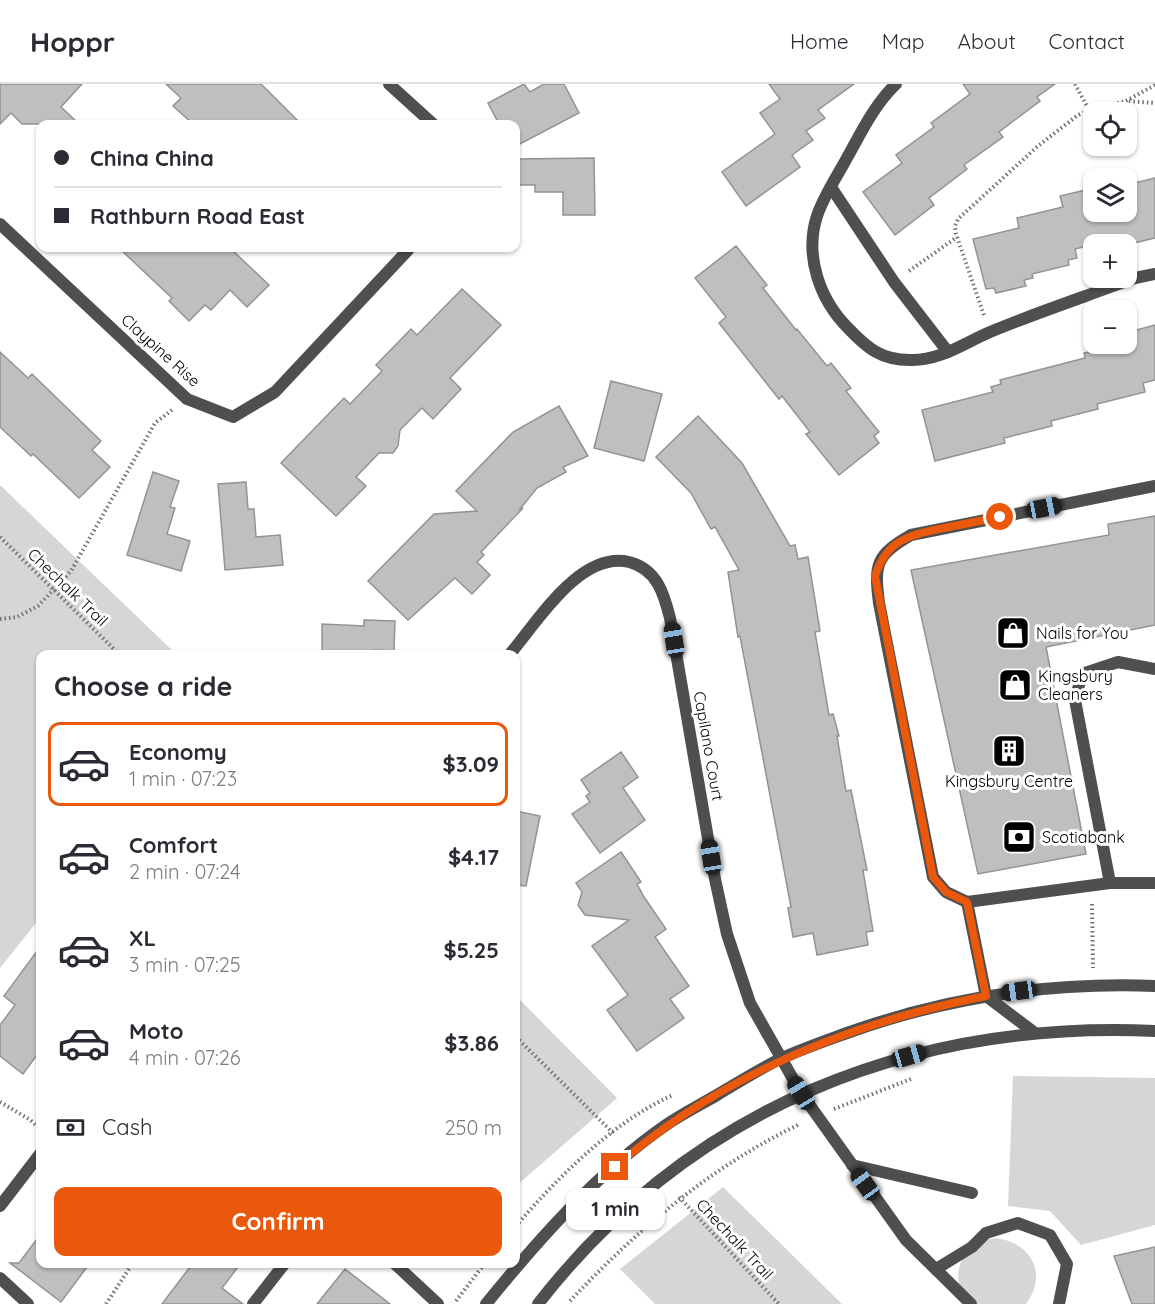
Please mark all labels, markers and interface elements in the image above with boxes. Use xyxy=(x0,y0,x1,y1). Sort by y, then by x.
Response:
text: Hoppr xyxy=(30,24,115,59)
text: Home xyxy=(790,28,849,54)
text: Map xyxy=(882,28,925,54)
text: About xyxy=(958,28,1016,54)
text: Contact xyxy=(1049,28,1125,54)
map controls xyxy=(1083,102,1137,354)
button: locate xyxy=(1083,102,1137,156)
text: China China xyxy=(90,144,214,172)
button: layers xyxy=(1083,168,1137,222)
text: Rathburn Road East xyxy=(90,202,305,230)
button: + xyxy=(1083,234,1137,288)
button: − xyxy=(1083,300,1137,354)
street label: Claypine Rise xyxy=(117,309,205,391)
car xyxy=(1025,496,1063,520)
route start xyxy=(986,503,1013,530)
street label: Chechalk Trail xyxy=(24,544,112,630)
shop icon: Nails for You xyxy=(995,615,1031,651)
car xyxy=(662,621,686,659)
place label: Nails for You xyxy=(1036,623,1129,643)
place label: Kingsbury Cleaners xyxy=(1038,666,1113,704)
shop icon: Kingsbury Cleaners xyxy=(997,667,1033,703)
text: Choose a ride xyxy=(54,669,232,703)
street label: Capilano Court xyxy=(690,690,728,802)
building icon: Kingsbury Centre xyxy=(991,733,1027,769)
icon: car xyxy=(57,737,111,791)
text: Economy xyxy=(129,738,227,766)
text: $3.09 xyxy=(443,750,499,778)
text: 1 min · 07:23 xyxy=(129,766,237,791)
place label: Kingsbury Centre xyxy=(945,771,1073,791)
bank icon: Scotiabank xyxy=(1001,819,1037,855)
place label: Scotiabank xyxy=(1042,827,1125,847)
icon: car xyxy=(57,830,111,884)
text: Comfort xyxy=(129,831,218,859)
car xyxy=(699,838,723,876)
text: $4.17 xyxy=(448,843,499,871)
text: 2 min · 07:24 xyxy=(129,859,241,884)
icon: car xyxy=(57,923,111,977)
text: XL xyxy=(129,924,156,952)
text: $5.25 xyxy=(443,936,499,964)
text: 3 min · 07:25 xyxy=(129,952,241,977)
car xyxy=(1000,980,1038,1002)
icon: car xyxy=(57,1016,111,1070)
text: Moto xyxy=(129,1017,183,1045)
text: $3.86 xyxy=(444,1029,499,1057)
car xyxy=(889,1042,929,1070)
text: 4 min · 07:26 xyxy=(129,1045,241,1070)
car xyxy=(784,1073,818,1113)
icon: cash xyxy=(54,1111,87,1144)
text: Cash xyxy=(102,1113,153,1141)
text: 250 m xyxy=(444,1115,502,1140)
route end xyxy=(601,1153,628,1180)
car xyxy=(847,1164,883,1204)
button: Confirm xyxy=(54,1187,502,1256)
callout: 1 min xyxy=(566,1188,664,1230)
street label: Chechalk Trail xyxy=(692,1194,778,1284)
text: 1 min xyxy=(591,1196,640,1221)

